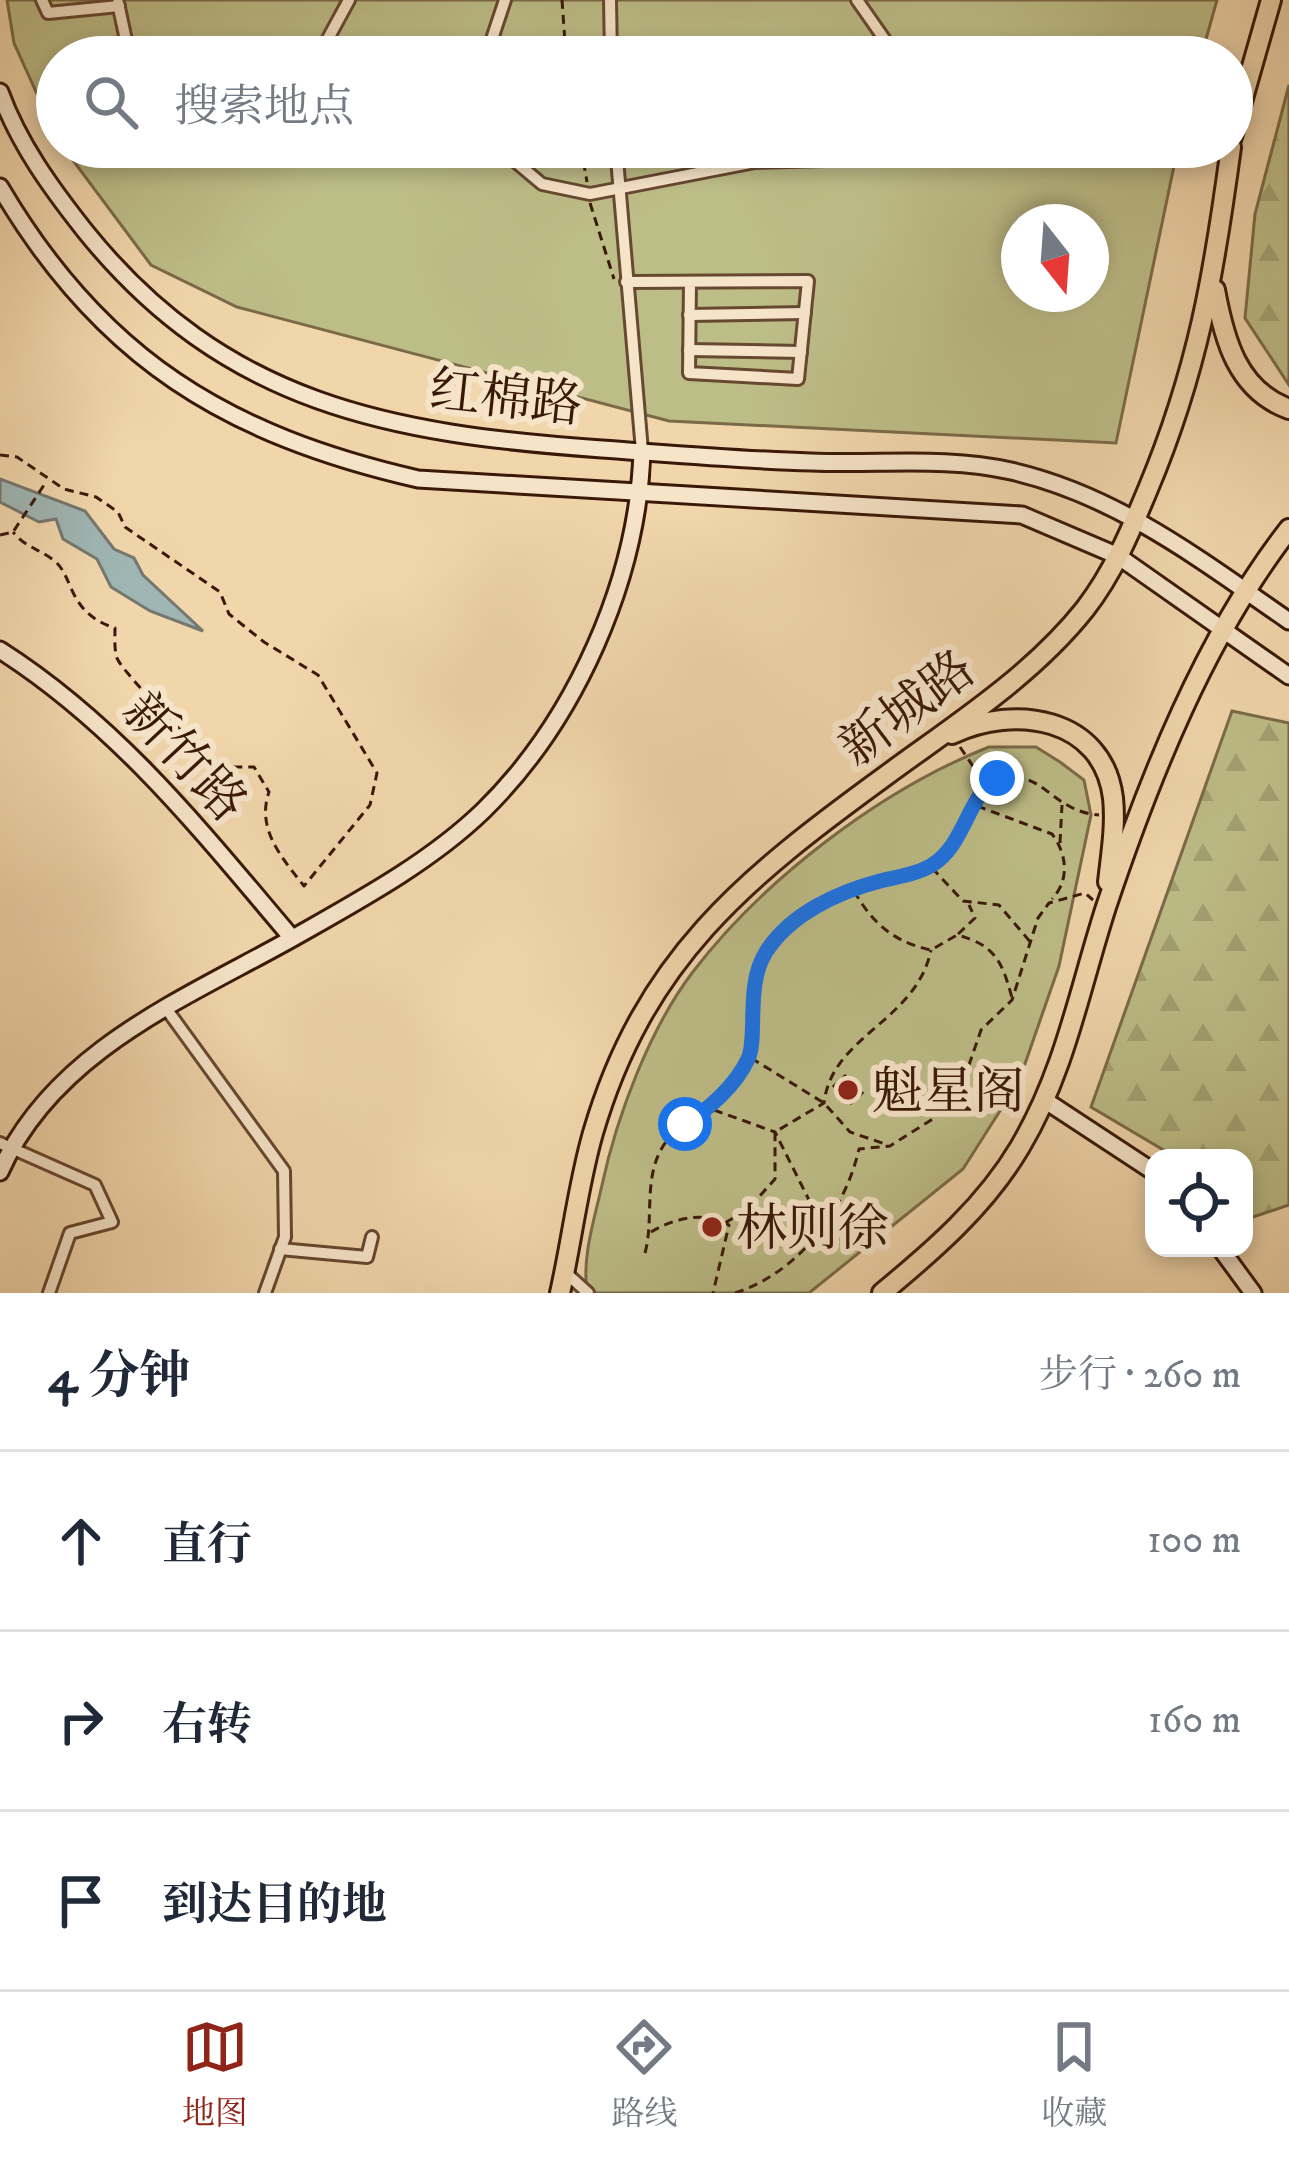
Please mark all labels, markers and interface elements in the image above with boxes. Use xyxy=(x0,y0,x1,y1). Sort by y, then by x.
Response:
search box xyxy=(36,36,1253,168)
icon: search xyxy=(78,69,144,135)
text: 搜索地点 xyxy=(174,80,354,136)
north arrow xyxy=(1001,204,1109,312)
street label: 红棉路 xyxy=(426,359,585,439)
street label: 新城路 xyxy=(827,638,988,781)
street label: 新竹路 xyxy=(108,680,259,836)
route end xyxy=(970,751,1024,805)
place label: 魁星阁 xyxy=(872,1061,1025,1125)
marker: 魁星阁 xyxy=(835,1077,861,1103)
route start xyxy=(658,1097,712,1151)
map controls xyxy=(1145,1149,1253,1257)
button: locate xyxy=(1145,1149,1253,1257)
place label: 林则徐 xyxy=(736,1198,889,1262)
marker: 林则徐 xyxy=(699,1214,725,1240)
text: 4 分钟 xyxy=(48,1345,190,1409)
text: 步行 · 260 m xyxy=(1039,1351,1241,1400)
icon: ahead xyxy=(48,1508,114,1574)
text: 100 m xyxy=(1147,1516,1241,1565)
text: 直行 xyxy=(162,1518,252,1574)
icon: right xyxy=(48,1688,114,1754)
text: 160 m xyxy=(1148,1696,1241,1745)
text: 右转 xyxy=(162,1698,252,1754)
icon: arrive xyxy=(48,1868,114,1934)
text: 到达目的地 xyxy=(162,1878,387,1934)
tab: 地图 xyxy=(182,2014,248,2135)
tab: 路线 xyxy=(611,2014,677,2135)
tab: 收藏 xyxy=(1041,2014,1107,2135)

